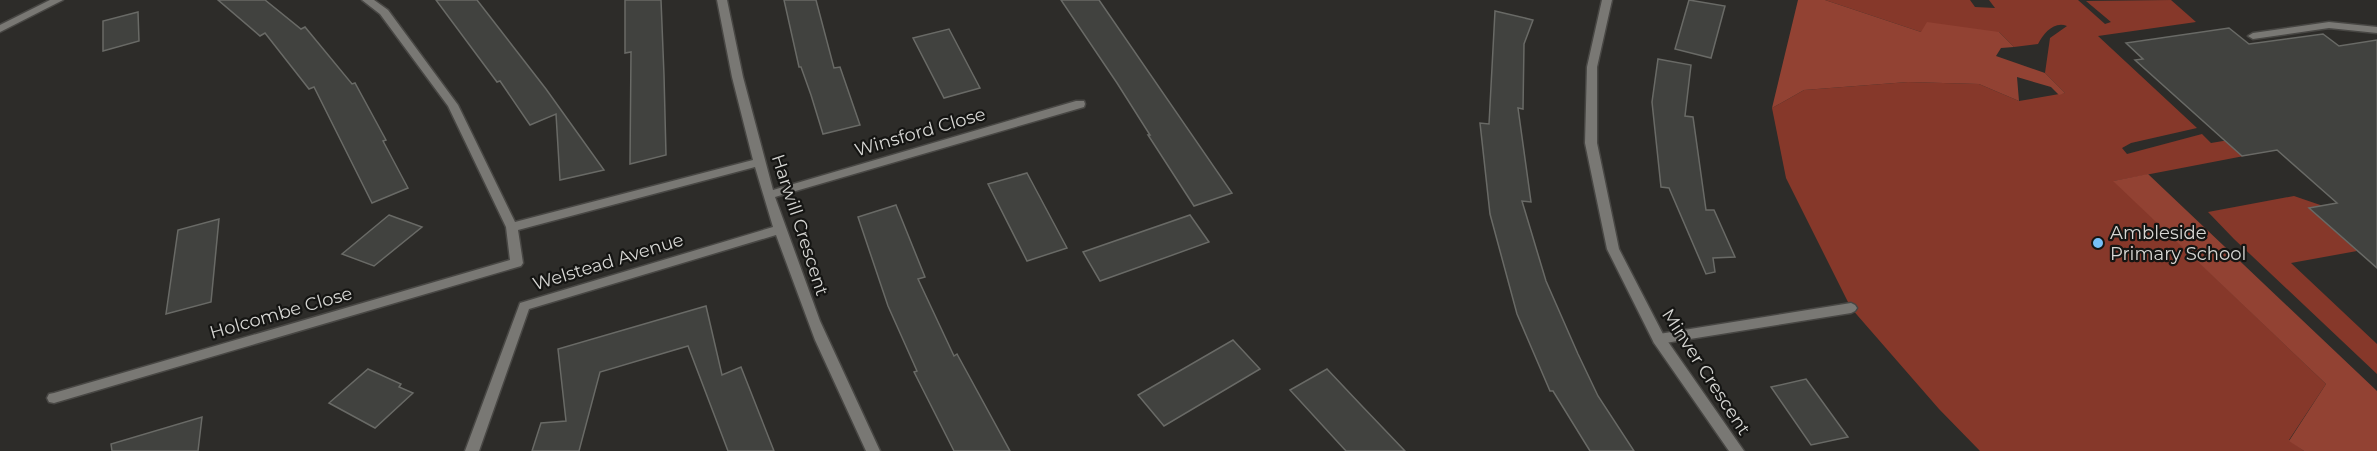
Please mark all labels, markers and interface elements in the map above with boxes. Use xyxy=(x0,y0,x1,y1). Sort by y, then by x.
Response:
street label: Winsford Close xyxy=(852,103,988,161)
street label: Harwill Crescent xyxy=(767,151,833,299)
place label: Ambleside Primary School xyxy=(2110,222,2246,265)
street label: Welstead Avenue xyxy=(530,229,686,295)
marker: Ambleside Primary School xyxy=(2091,236,2105,250)
street label: Holcombe Close xyxy=(207,282,355,344)
street label: Minver Crescent xyxy=(1657,305,1755,439)

